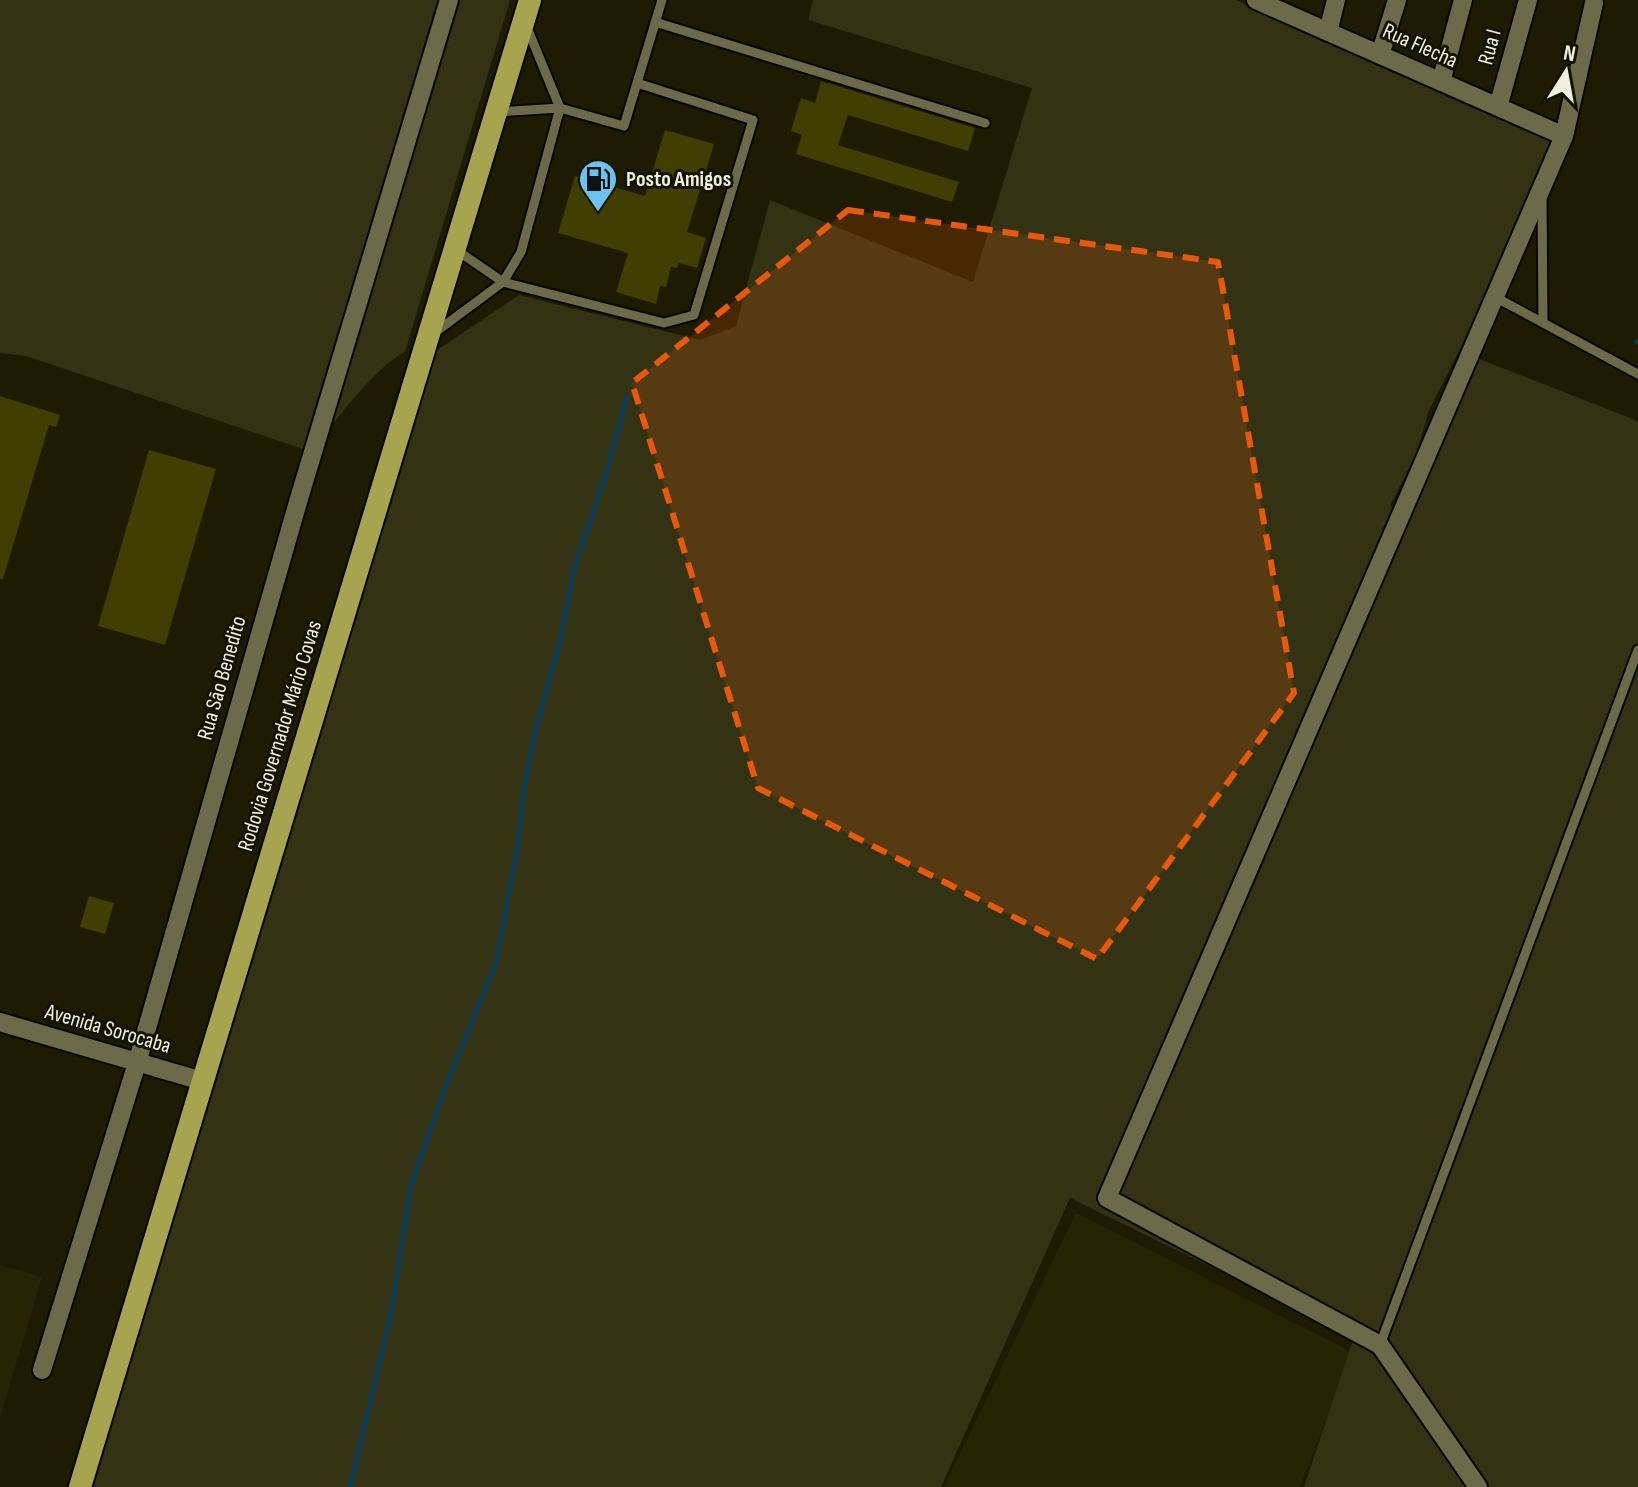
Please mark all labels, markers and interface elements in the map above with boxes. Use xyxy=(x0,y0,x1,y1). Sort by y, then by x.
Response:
street label: Rua Flecha xyxy=(1378,18,1462,74)
street label: Rua I xyxy=(1472,26,1508,68)
north arrow xyxy=(1526,32,1606,112)
text: N xyxy=(1561,39,1578,68)
fuel station icon: Posto Amigos xyxy=(577,158,619,213)
place label: Posto Amigos xyxy=(626,166,731,193)
street label: Rua São Benedito xyxy=(191,613,253,743)
street label: Rodovia Governador Mário Covas xyxy=(232,617,328,855)
street label: Avenida Sorocaba xyxy=(41,998,174,1060)

